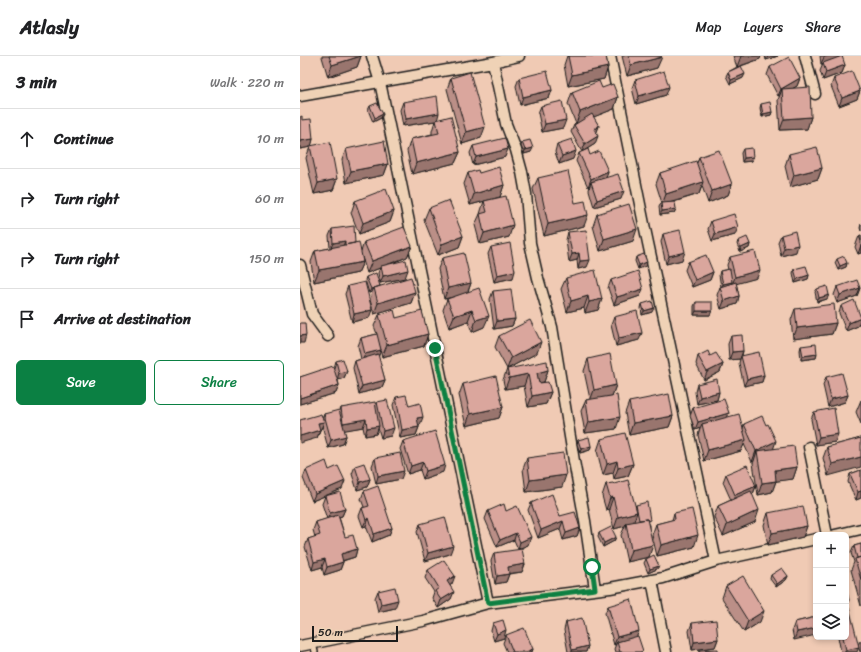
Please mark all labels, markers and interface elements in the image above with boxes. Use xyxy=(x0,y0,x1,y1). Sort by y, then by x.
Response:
text: Atlasly xyxy=(20,11,79,44)
text: Map xyxy=(696,15,721,40)
text: Layers xyxy=(743,15,783,40)
text: Share xyxy=(805,15,841,40)
text: 3 min xyxy=(16,67,57,97)
text: Walk · 220 m xyxy=(210,71,284,94)
text: Continue xyxy=(54,126,114,152)
text: 10 m xyxy=(257,127,284,150)
icon: ahead xyxy=(16,128,38,150)
text: Turn right xyxy=(54,186,119,212)
text: 60 m xyxy=(255,187,284,210)
icon: right xyxy=(16,188,38,210)
text: Turn right xyxy=(54,246,119,272)
text: 150 m xyxy=(249,247,284,270)
icon: right xyxy=(16,248,38,270)
text: Arrive at destination xyxy=(54,306,191,332)
icon: arrive xyxy=(16,308,38,330)
route end xyxy=(426,339,444,357)
button: Save xyxy=(16,360,146,405)
button: Share xyxy=(154,360,284,405)
map controls xyxy=(813,532,849,640)
button: + xyxy=(813,532,849,568)
route start xyxy=(583,558,601,576)
button: − xyxy=(813,568,849,604)
button: layers xyxy=(813,604,849,640)
text: 50 m xyxy=(318,623,343,642)
scale bar xyxy=(312,624,398,643)

